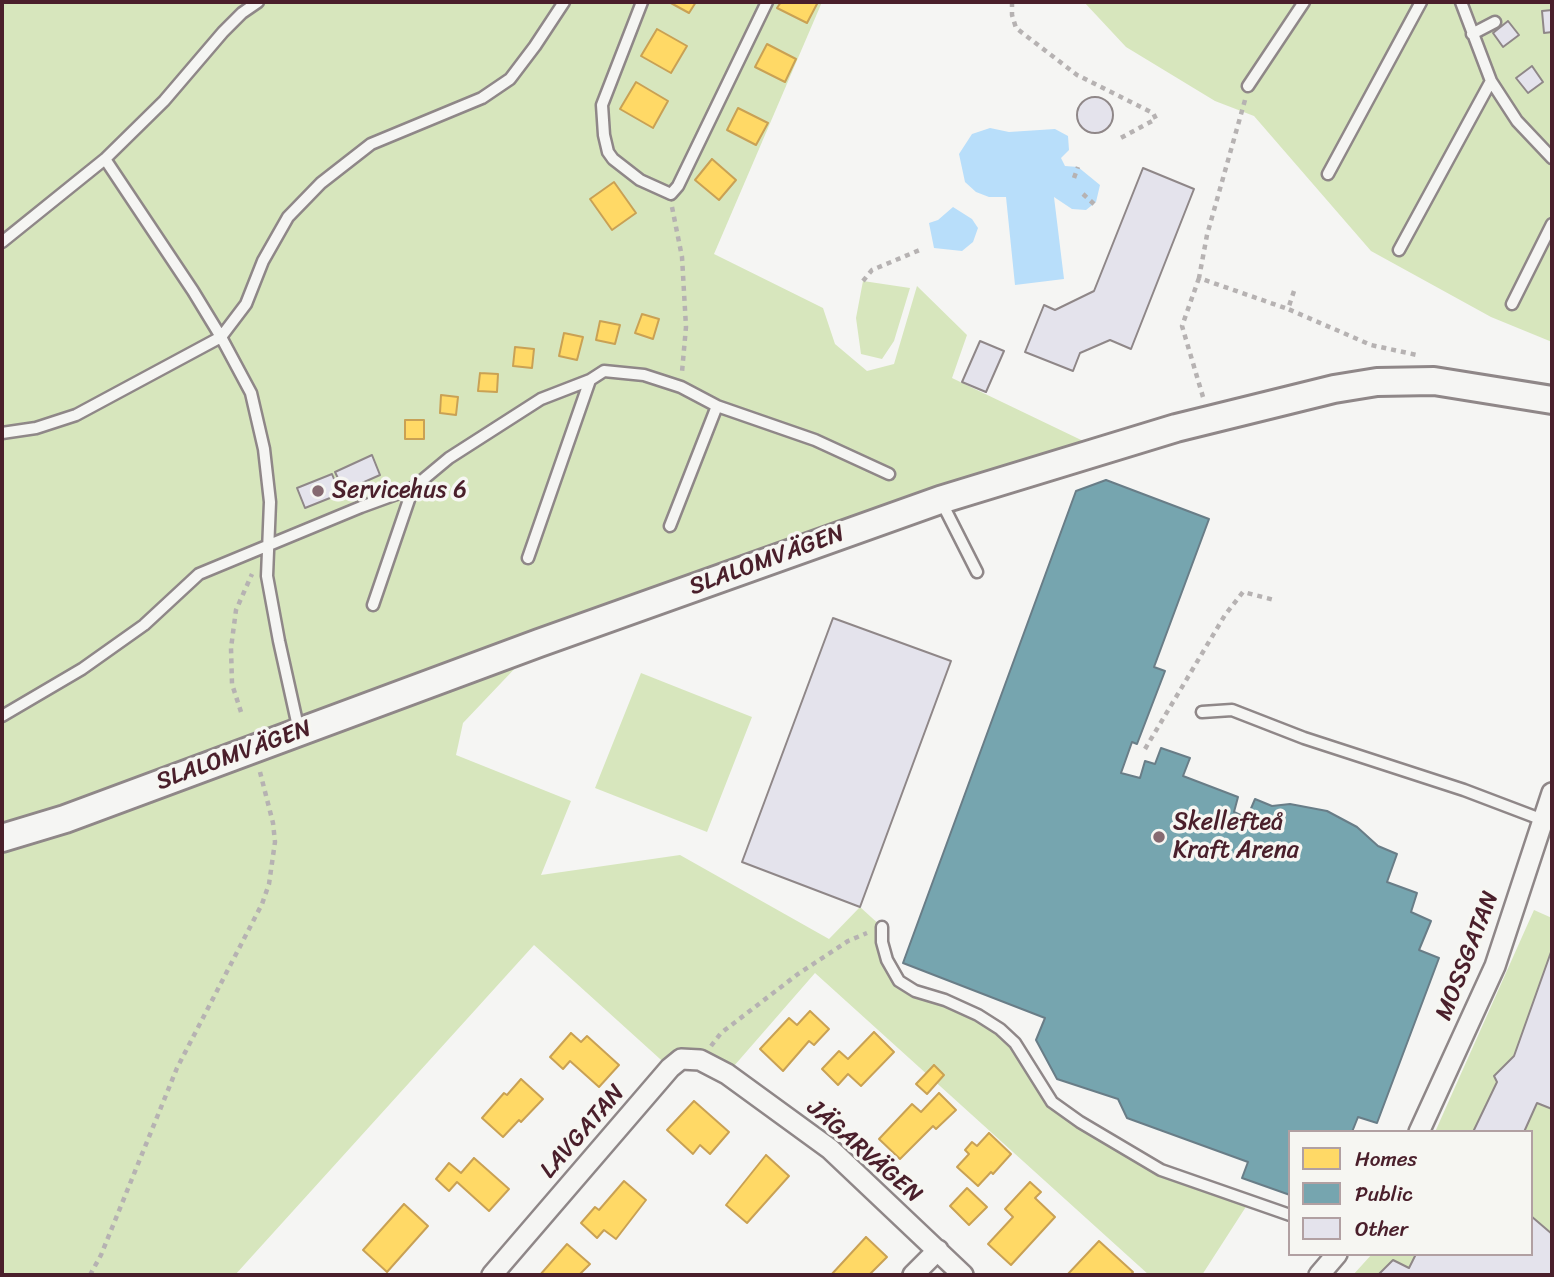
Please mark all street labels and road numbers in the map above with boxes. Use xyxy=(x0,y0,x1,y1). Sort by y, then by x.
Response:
street label: SLALOMVÄGEN xyxy=(685,520,849,602)
street label: SLALOMVÄGEN xyxy=(152,715,316,797)
street label: MOSSGATAN xyxy=(1430,887,1506,1025)
street label: LAVGATAN xyxy=(535,1079,631,1185)
street label: JÄGARVÄGEN xyxy=(800,1094,928,1210)

